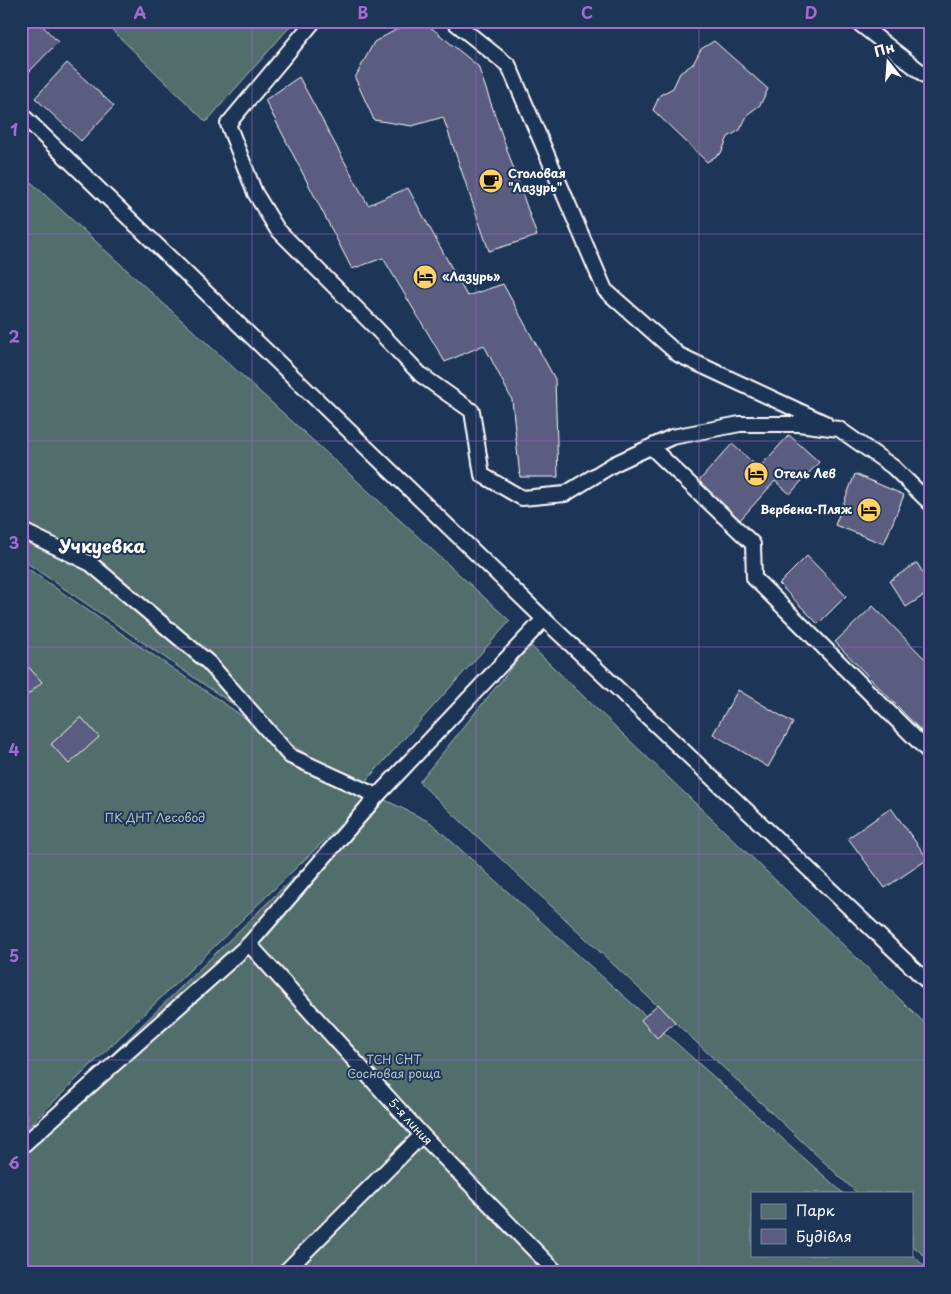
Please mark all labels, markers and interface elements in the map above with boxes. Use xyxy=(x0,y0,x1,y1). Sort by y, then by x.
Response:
text: A xyxy=(134,0,147,24)
text: B xyxy=(358,0,369,24)
text: C xyxy=(581,0,593,24)
text: D xyxy=(805,0,817,24)
text: Пн xyxy=(871,36,897,62)
north arrow xyxy=(864,38,914,88)
text: 1 xyxy=(10,117,18,141)
place label: Столовая "Лазурь" xyxy=(508,164,566,196)
cafe icon: Столовая "Лазурь" xyxy=(478,168,504,194)
hotel icon: «Лазурь» xyxy=(412,264,438,290)
place label: «Лазурь» xyxy=(442,267,500,285)
text: 2 xyxy=(8,324,20,348)
hotel icon: Отель Лев xyxy=(743,461,769,487)
place label: Отель Лев xyxy=(774,464,836,482)
hotel icon: Вербена-Пляж xyxy=(856,497,882,523)
place label: Вербена-Пляж xyxy=(760,500,853,518)
text: 3 xyxy=(9,530,19,554)
district label: Учкуевка xyxy=(58,532,146,559)
text: 4 xyxy=(9,737,20,761)
park label: ПК ДНТ Лесовод xyxy=(105,808,205,826)
text: 5 xyxy=(9,943,19,967)
park label: ТСН СНТ Сосновая роща xyxy=(347,1050,441,1082)
street label: 5-я линия xyxy=(385,1094,437,1149)
text: 6 xyxy=(8,1150,20,1174)
legend xyxy=(751,1192,914,1256)
text: Парк xyxy=(796,1198,835,1221)
text: Будівля xyxy=(796,1224,852,1247)

